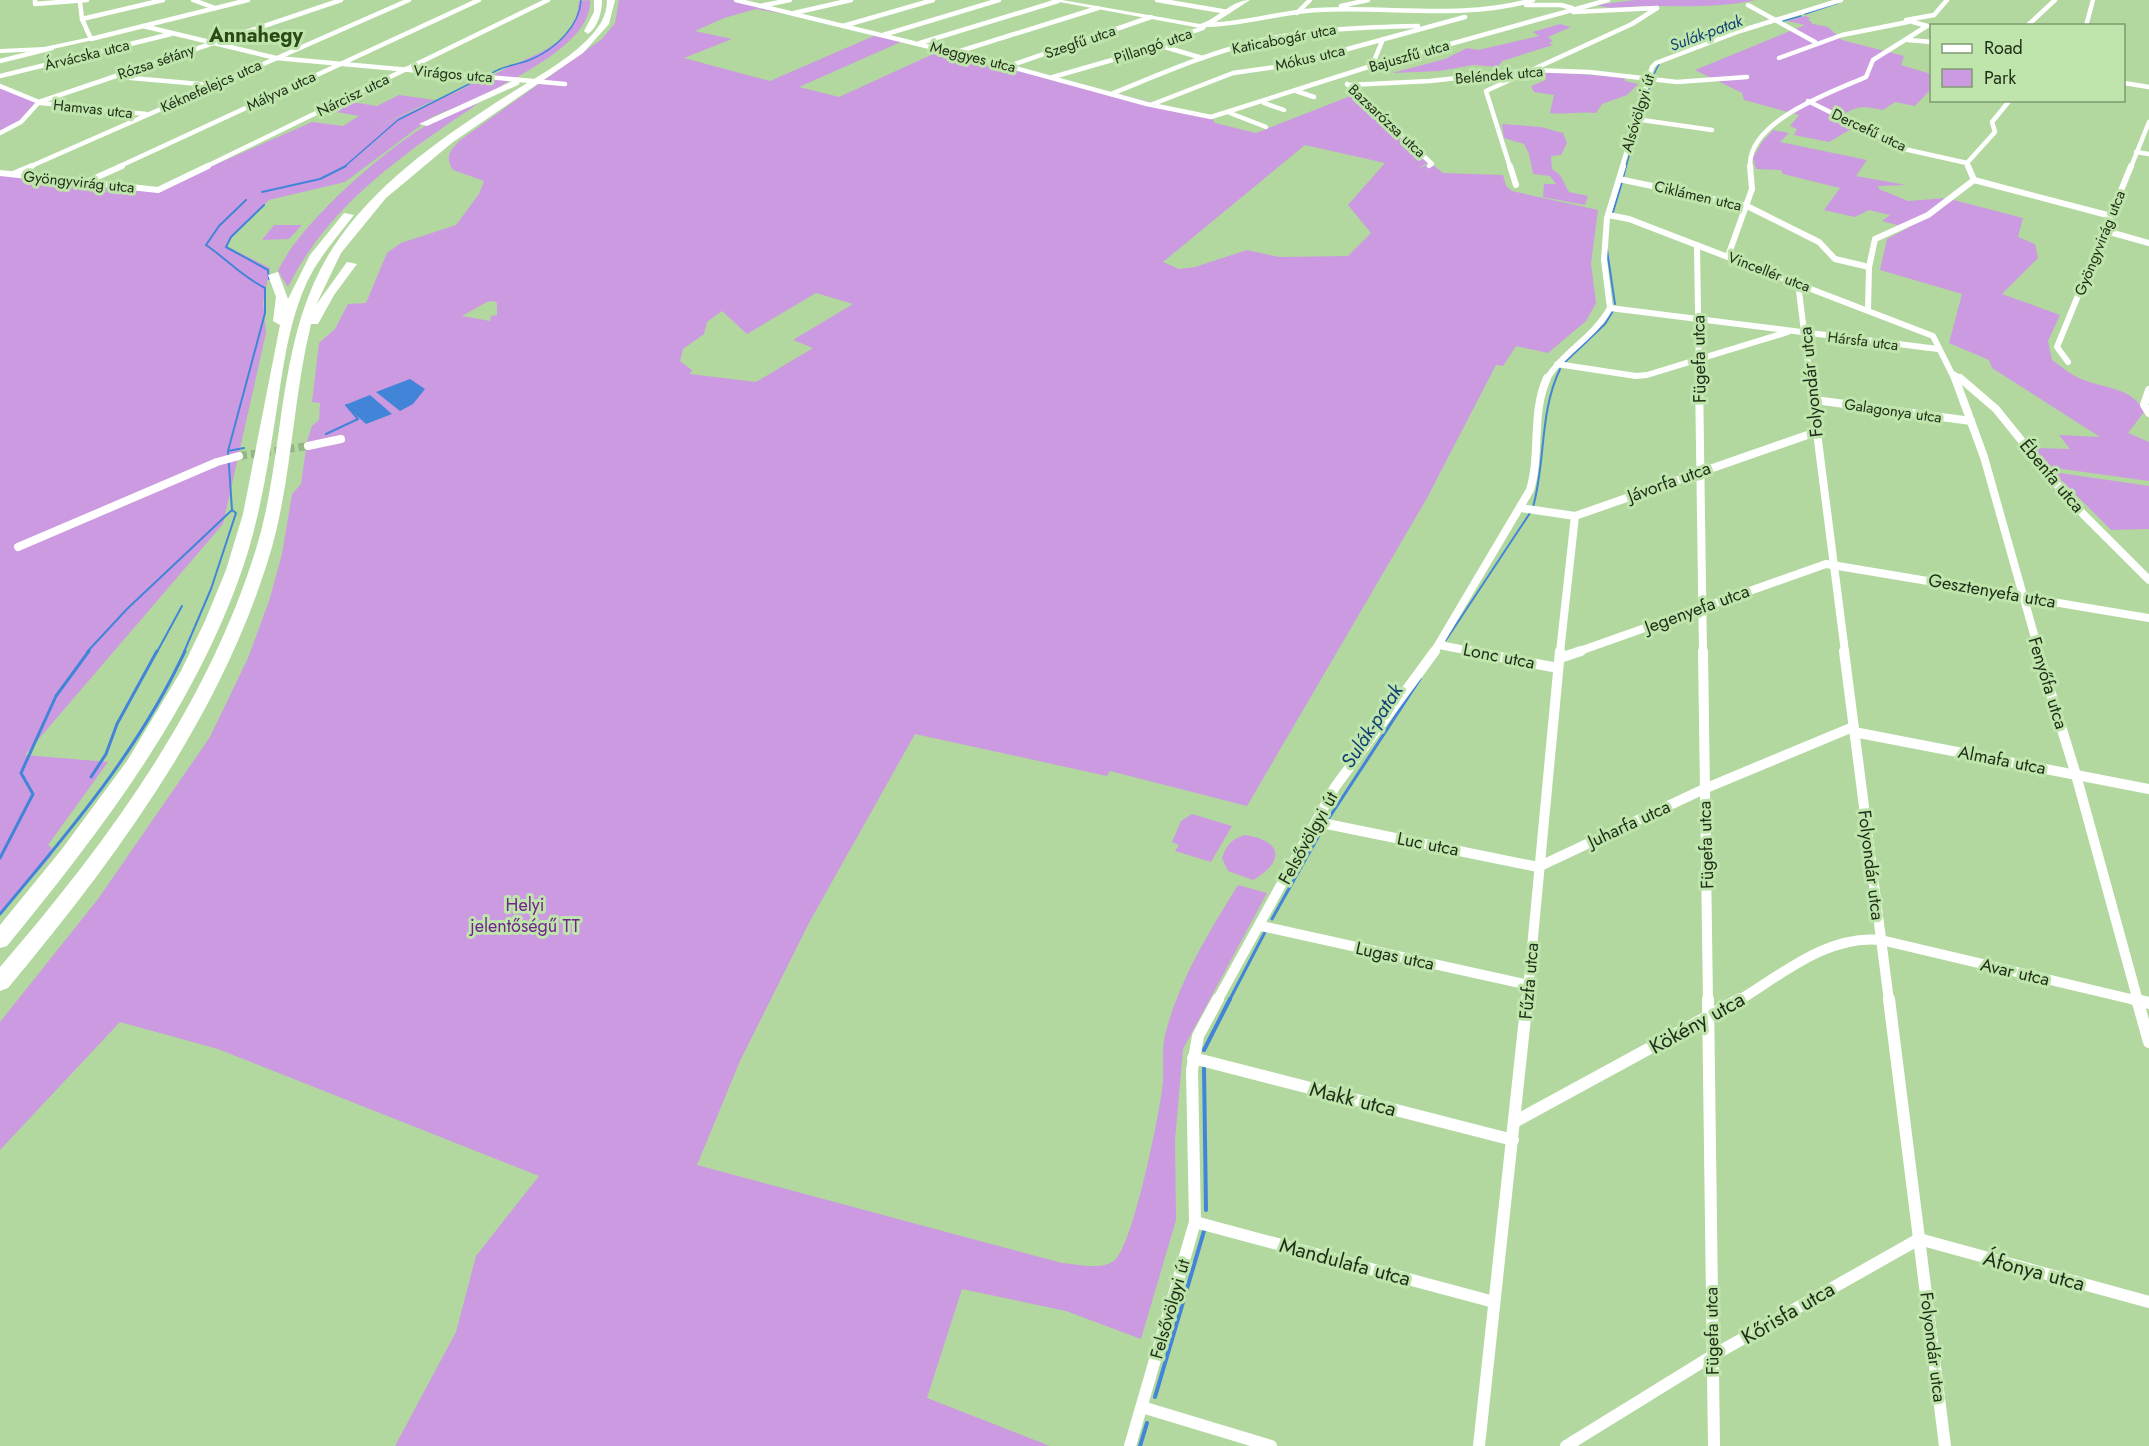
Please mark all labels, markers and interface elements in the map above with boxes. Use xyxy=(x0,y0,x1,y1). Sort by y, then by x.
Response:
water label: Sulák-patak xyxy=(1666,9,1747,57)
street label: Katicabogár utca xyxy=(1230,18,1338,60)
street label: Szegfű utca xyxy=(1042,20,1118,64)
district label: Annahegy xyxy=(208,21,304,50)
street label: Pillangó utca xyxy=(1111,22,1195,70)
legend xyxy=(1930,24,2125,102)
street label: Árvácska utca xyxy=(42,34,132,76)
street label: Bajuszfű utca xyxy=(1366,34,1452,78)
text: Road xyxy=(1984,35,2023,61)
street label: Meggyes utca xyxy=(928,36,1018,78)
street label: Rózsa sétány xyxy=(115,38,198,85)
street label: Mókus utca xyxy=(1273,39,1347,77)
street label: Kéknefelejcs utca xyxy=(157,54,265,118)
street label: Virágos utca xyxy=(413,60,493,88)
street label: Beléndek utca xyxy=(1454,60,1544,90)
street label: Mályva utca xyxy=(243,65,319,117)
text: Park xyxy=(1984,65,2016,91)
street label: Nárcisz utca xyxy=(313,68,393,122)
street label: Alsóvölgyi út xyxy=(1616,71,1660,155)
street label: Bazsarózsa utca xyxy=(1343,79,1431,163)
street label: Hamvas utca xyxy=(52,94,134,124)
street label: Dercefű utca xyxy=(1828,103,1910,157)
street label: Gyöngyvirág utca xyxy=(22,165,136,199)
street label: Ciklámen utca xyxy=(1652,175,1744,217)
street label: Gyöngyvirág utca xyxy=(2069,187,2131,299)
street label: Vincellér utca xyxy=(1725,246,1813,298)
street label: Fügefa utca xyxy=(1685,315,1713,403)
street label: Folyondár utca xyxy=(1792,325,1830,439)
street label: Hársfa utca xyxy=(1826,326,1900,356)
street label: Galagonya utca xyxy=(1843,393,1943,429)
street label: Ébenfa utca xyxy=(2013,434,2091,518)
street label: Jávorfa utca xyxy=(1622,455,1714,510)
street label: Gesztenyefa utca xyxy=(1926,567,2058,615)
street label: Jegenyefa utca xyxy=(1639,578,1753,641)
street label: Fenyőfa utca xyxy=(2022,634,2074,732)
street label: Lonc utca xyxy=(1461,636,1537,676)
water label: Sulák-patak xyxy=(1334,677,1411,774)
street label: Almafa utca xyxy=(1956,739,2048,781)
street label: Felsővölgyi út xyxy=(1272,786,1345,889)
street label: Juharfa utca xyxy=(1582,794,1675,855)
street label: Fügefa utca xyxy=(1691,800,1721,890)
street label: Folyondár utca xyxy=(1851,808,1891,922)
street label: Luc utca xyxy=(1395,825,1461,863)
park label: Helyi jelentőségű TT xyxy=(468,892,580,939)
street label: Lugas utca xyxy=(1353,935,1437,977)
street label: Fűzfa utca xyxy=(1513,942,1545,1020)
street label: Avar utca xyxy=(1978,951,2052,993)
street label: Kökény utca xyxy=(1644,984,1750,1062)
street label: Makk utca xyxy=(1307,1074,1399,1124)
street label: Mandulafa utca xyxy=(1276,1230,1414,1294)
street label: Áfonya utca xyxy=(1980,1243,2088,1299)
street label: Felsővölgyi út xyxy=(1143,1255,1197,1362)
street label: Kőrisfa utca xyxy=(1736,1274,1840,1352)
street label: Fügefa utca xyxy=(1698,1287,1726,1375)
street label: Folyondár utca xyxy=(1913,1290,1953,1404)

